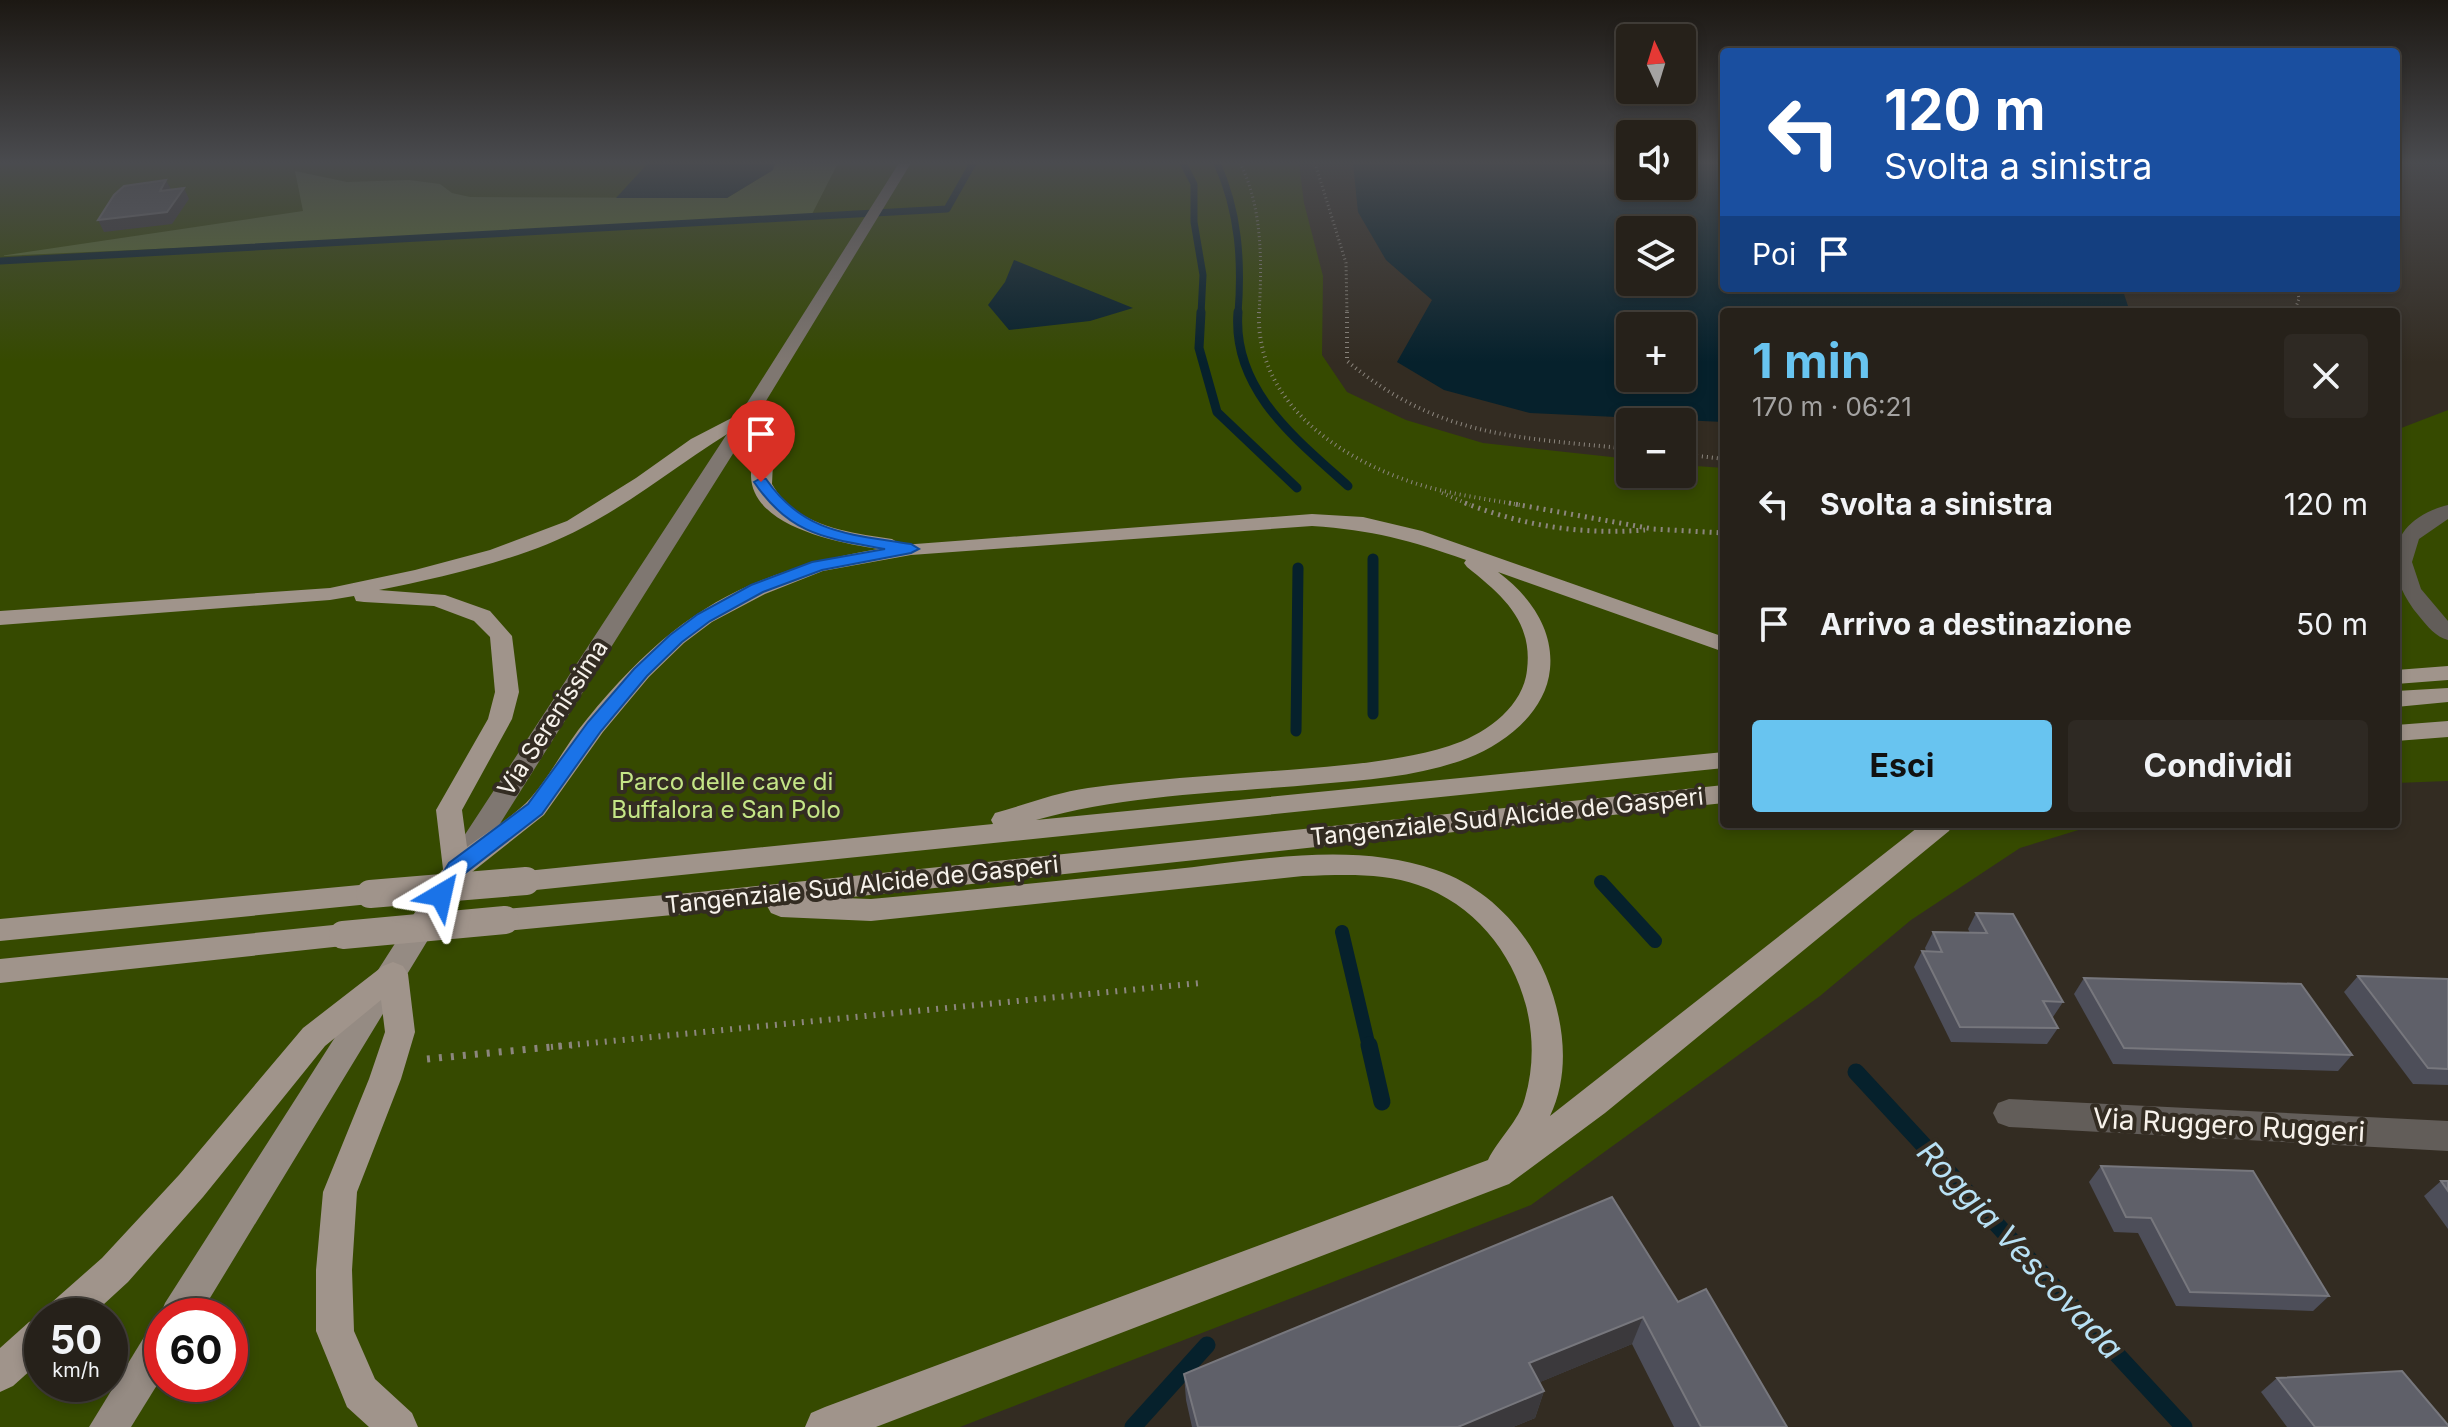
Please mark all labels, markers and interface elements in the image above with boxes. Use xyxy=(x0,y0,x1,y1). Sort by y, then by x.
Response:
north arrow xyxy=(1616,24,1696,104)
map controls xyxy=(1616,24,1696,488)
text: 120 m xyxy=(1884,76,2046,144)
icon: left xyxy=(1752,80,1856,184)
button: sound xyxy=(1616,120,1696,200)
text: Svolta a sinistra xyxy=(1884,144,2152,188)
button: layers xyxy=(1616,216,1696,296)
icon: arrive xyxy=(1812,232,1856,276)
text: Poi xyxy=(1752,236,1796,272)
button: + xyxy=(1616,312,1696,392)
text: 1 min xyxy=(1752,331,1871,390)
button: close xyxy=(2284,334,2368,418)
text: 170 m · 06:21 xyxy=(1752,391,1912,422)
pin xyxy=(727,400,795,482)
button: − xyxy=(1616,408,1696,488)
icon: arrive xyxy=(739,412,783,456)
icon: left xyxy=(1752,482,1796,526)
text: Svolta a sinistra xyxy=(1820,486,2053,522)
text: 120 m xyxy=(2284,486,2368,522)
icon: arrive xyxy=(1752,602,1796,646)
text: Arrivo a destinazione xyxy=(1820,606,2132,642)
text: 50 m xyxy=(2296,606,2368,642)
street label: Via Serenissima xyxy=(491,634,614,801)
button: Esci xyxy=(1752,720,2052,812)
button: Condividi xyxy=(2068,720,2368,812)
park label: Parco delle cave di Buffalora e San Polo xyxy=(611,767,841,824)
street label: Tangenziale Sud Alcide de Gasperi xyxy=(1309,781,1705,852)
street label: Tangenziale Sud Alcide de Gasperi xyxy=(664,849,1060,920)
position arrow xyxy=(399,853,483,937)
street label: Via Ruggero Ruggeri xyxy=(2092,1101,2366,1149)
water label: Roggia Vescovada xyxy=(1909,1133,2131,1367)
speed limit sign: 60 xyxy=(144,1298,248,1402)
text: 50 xyxy=(50,1315,102,1364)
text: km/h xyxy=(52,1358,100,1382)

